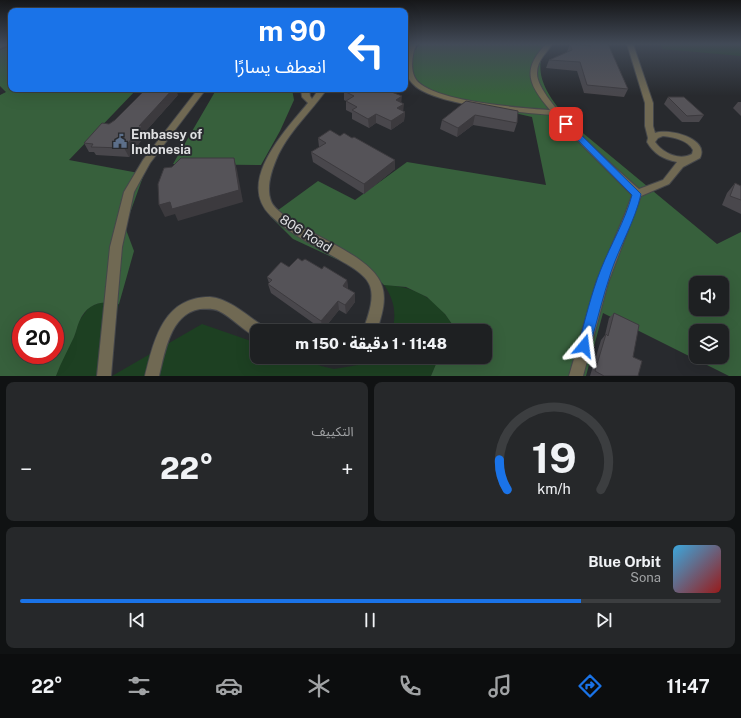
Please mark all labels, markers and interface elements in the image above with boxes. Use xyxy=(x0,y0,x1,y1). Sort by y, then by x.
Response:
text: 90 m xyxy=(258,14,326,47)
icon: left xyxy=(340,24,392,76)
text: انعطف يسارًا xyxy=(234,56,326,77)
pin xyxy=(549,107,583,141)
icon: arrive xyxy=(555,113,577,135)
place label: Embassy of Indonesia xyxy=(131,127,202,157)
public building icon: Embassy of Indonesia xyxy=(112,133,128,149)
street label: 806 Road xyxy=(277,212,334,255)
map controls xyxy=(689,276,729,364)
button: sound xyxy=(689,276,729,316)
speed limit sign: 20 xyxy=(12,312,64,364)
button: layers xyxy=(689,324,729,364)
position arrow xyxy=(563,325,605,367)
text: 11:48 · 1 دقيقة · 150 m xyxy=(295,335,447,352)
text: التكييف xyxy=(312,424,354,439)
text: 19 xyxy=(532,432,577,481)
text: 22° xyxy=(160,450,214,486)
text: − xyxy=(20,456,32,482)
text: + xyxy=(341,456,354,482)
text: km/h xyxy=(537,479,571,496)
text: Blue Orbit xyxy=(588,553,661,570)
text: Sona xyxy=(630,570,661,585)
icon: previous xyxy=(126,609,148,631)
icon: pause xyxy=(359,609,381,631)
icon: next xyxy=(593,609,615,631)
icon: filters xyxy=(125,672,153,700)
icon: car xyxy=(215,672,243,700)
icon: climate xyxy=(305,672,333,700)
icon: phone xyxy=(396,672,424,700)
icon: music xyxy=(486,672,514,700)
icon: directions xyxy=(576,672,604,700)
text: 22° xyxy=(31,676,63,697)
text: 11:47 xyxy=(667,676,710,697)

